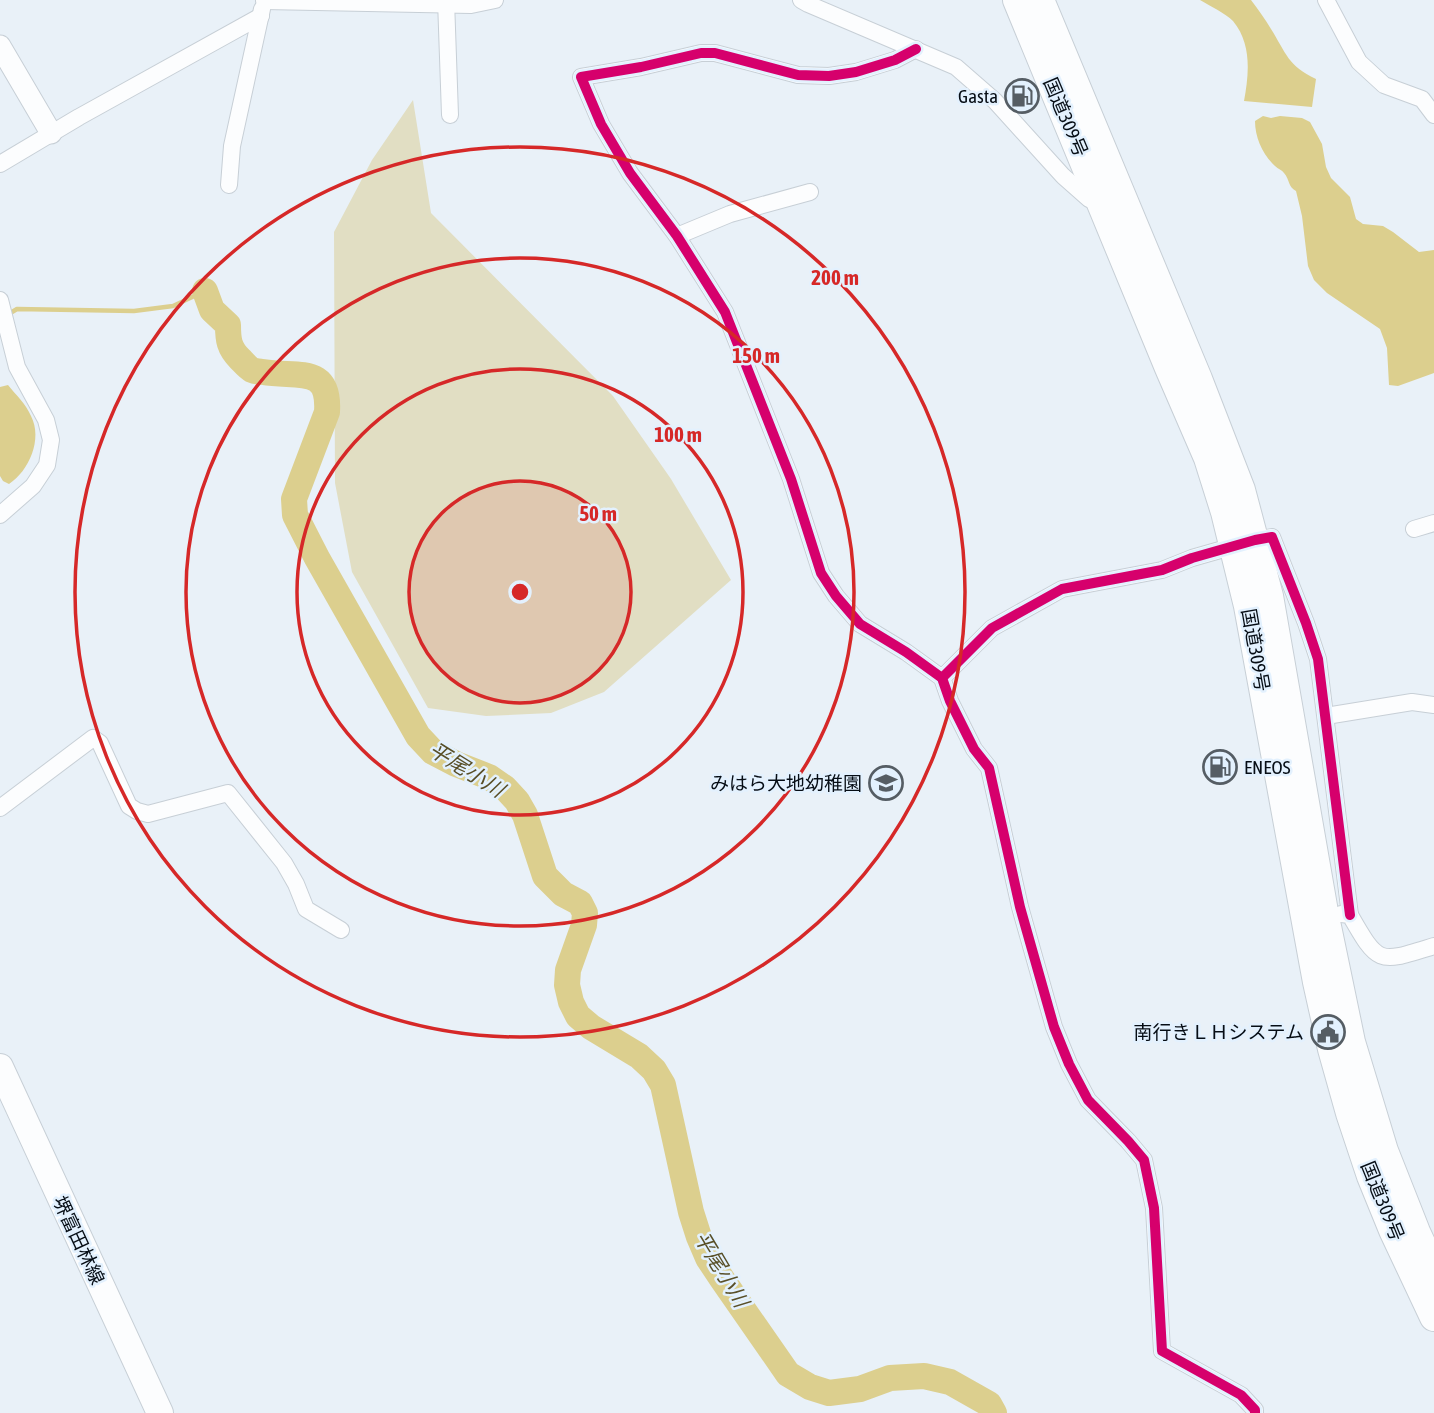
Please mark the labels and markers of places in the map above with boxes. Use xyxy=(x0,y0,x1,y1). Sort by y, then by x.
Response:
fuel station icon: Gasta xyxy=(1003,77,1041,115)
place label: Gasta xyxy=(958,85,998,107)
centre of rings xyxy=(508,580,532,604)
fuel station icon: ENEOS xyxy=(1201,748,1239,786)
place label: ENEOS xyxy=(1244,756,1290,778)
school or university icon: みはら大地幼稚園 xyxy=(867,764,905,802)
place label: みはら大地幼稚園 xyxy=(710,772,862,794)
public building icon: 南行きＬＨシステム xyxy=(1309,1013,1347,1051)
place label: 南行きＬＨシステム xyxy=(1134,1021,1304,1043)

